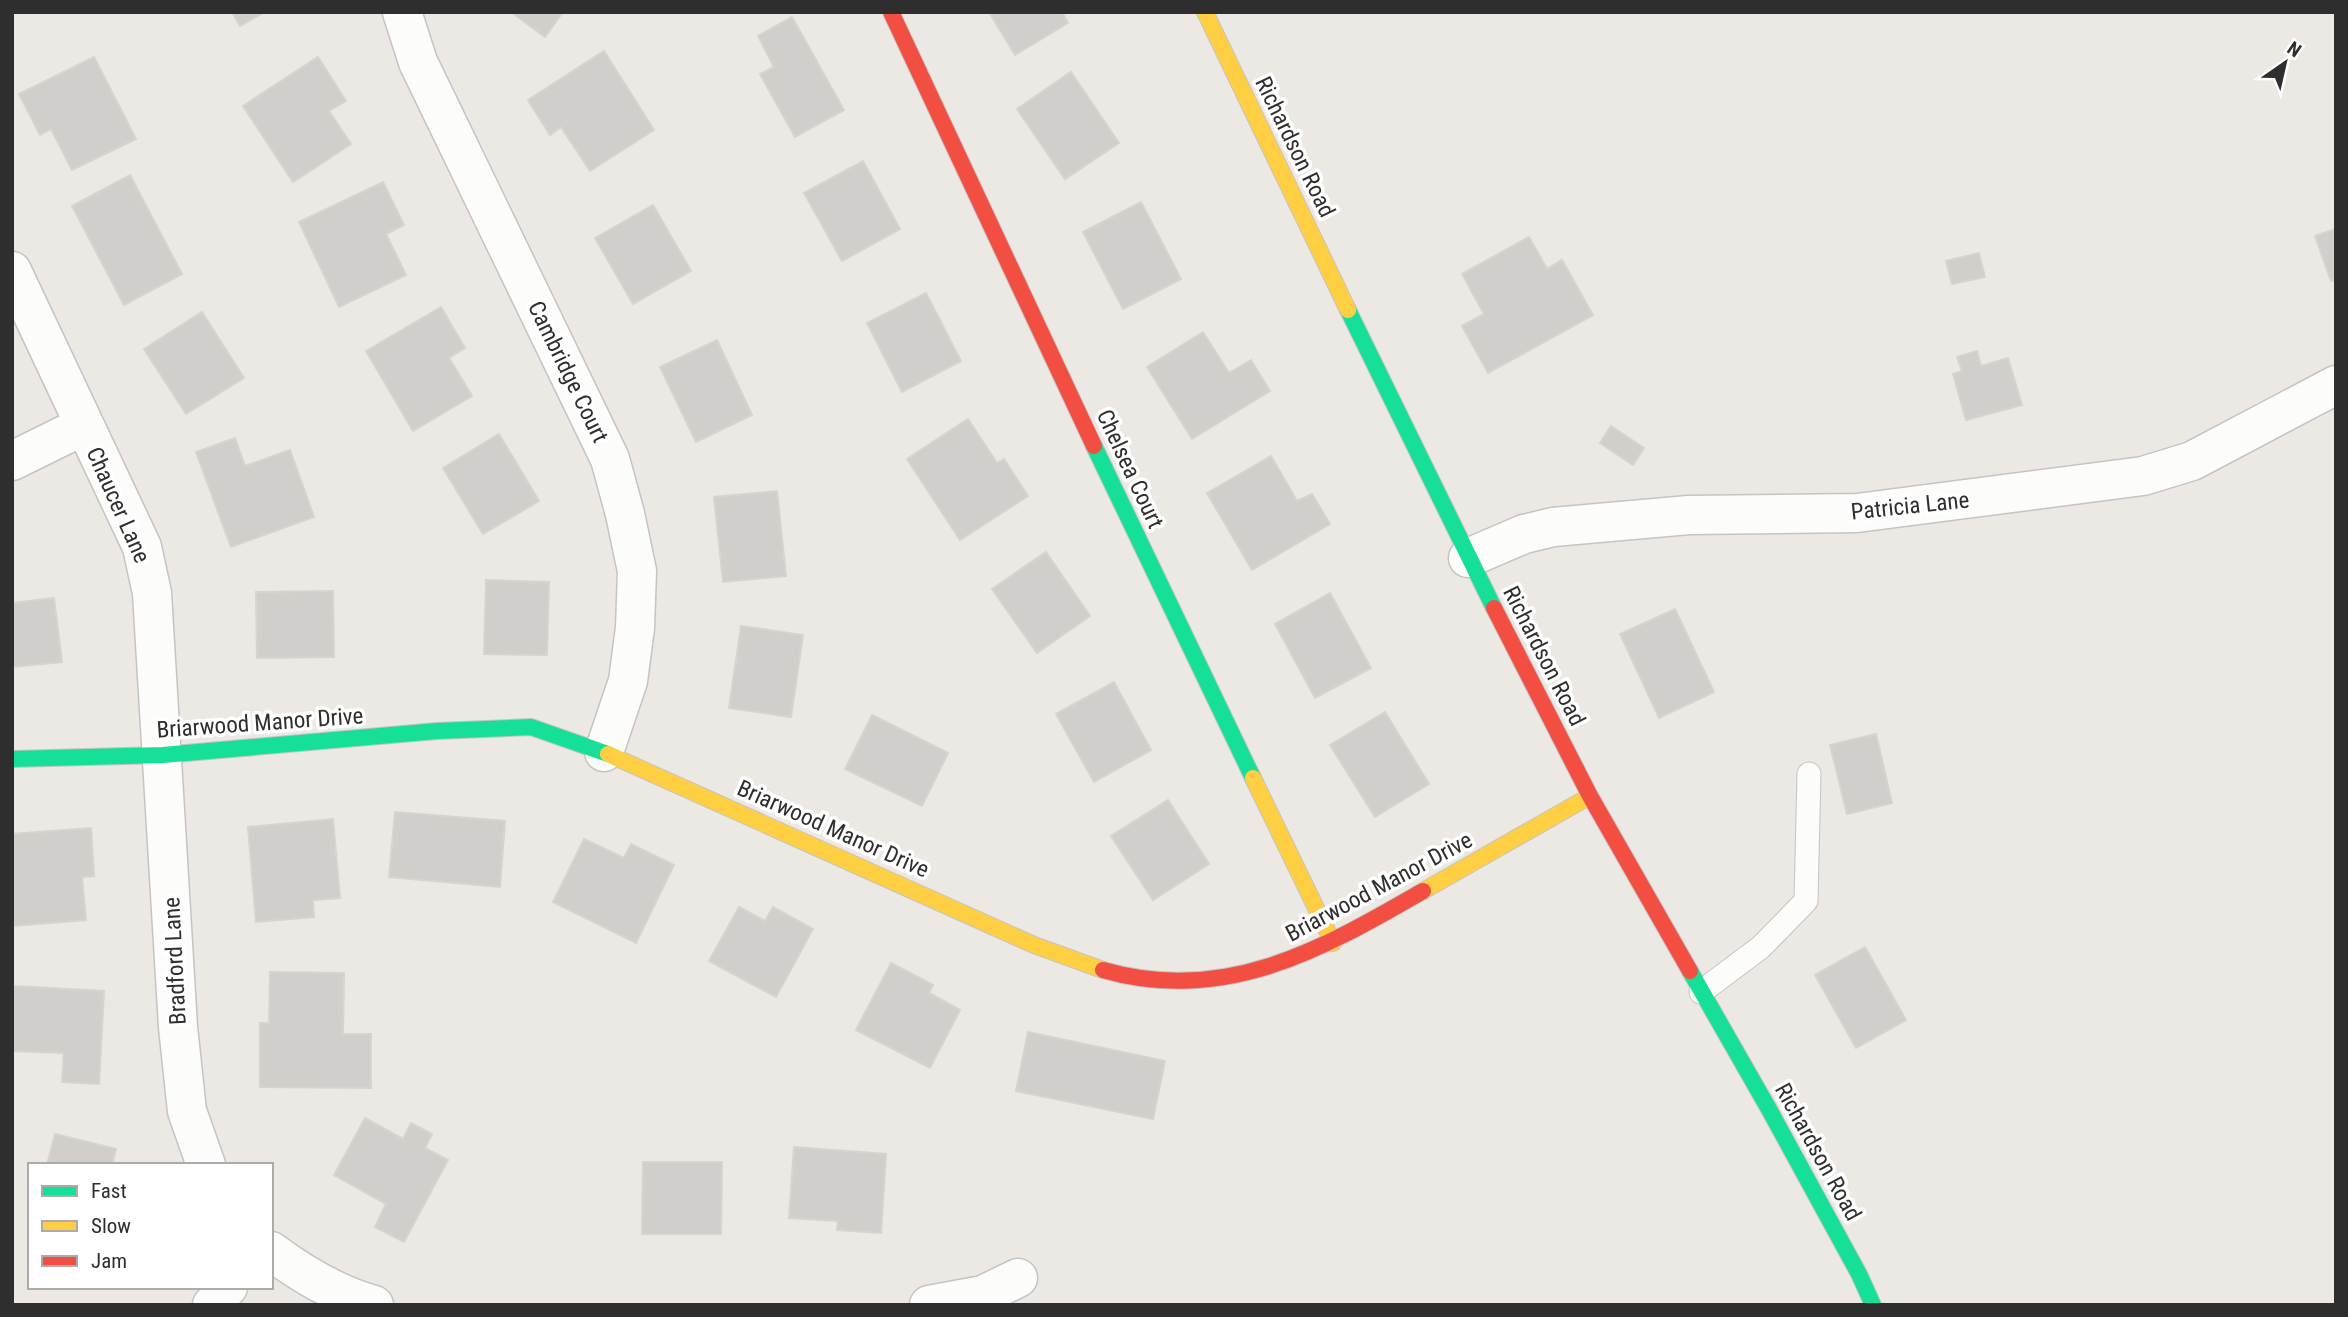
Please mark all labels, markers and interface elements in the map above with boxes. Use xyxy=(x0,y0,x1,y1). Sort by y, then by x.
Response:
north arrow xyxy=(2250,28,2320,98)
text: N xyxy=(2283,37,2305,62)
street label: Richardson Road xyxy=(1249,72,1341,222)
street label: Cambridge Court xyxy=(522,297,614,447)
street label: Chelsea Court xyxy=(1091,405,1169,533)
street label: Chaucer Lane xyxy=(80,443,156,567)
street label: Patricia Lane xyxy=(1850,486,1970,526)
street label: Richardson Road xyxy=(1497,582,1591,730)
street label: Briarwood Manor Drive xyxy=(156,702,364,744)
street label: Briarwood Manor Drive xyxy=(733,775,933,883)
street label: Briarwood Manor Drive xyxy=(1281,826,1477,948)
street label: Bradford Lane xyxy=(158,897,192,1025)
street label: Richardson Road xyxy=(1769,1079,1867,1225)
legend xyxy=(28,1163,273,1289)
text: Fast xyxy=(91,1179,127,1203)
text: Slow xyxy=(91,1214,131,1238)
text: Jam xyxy=(91,1249,127,1273)

